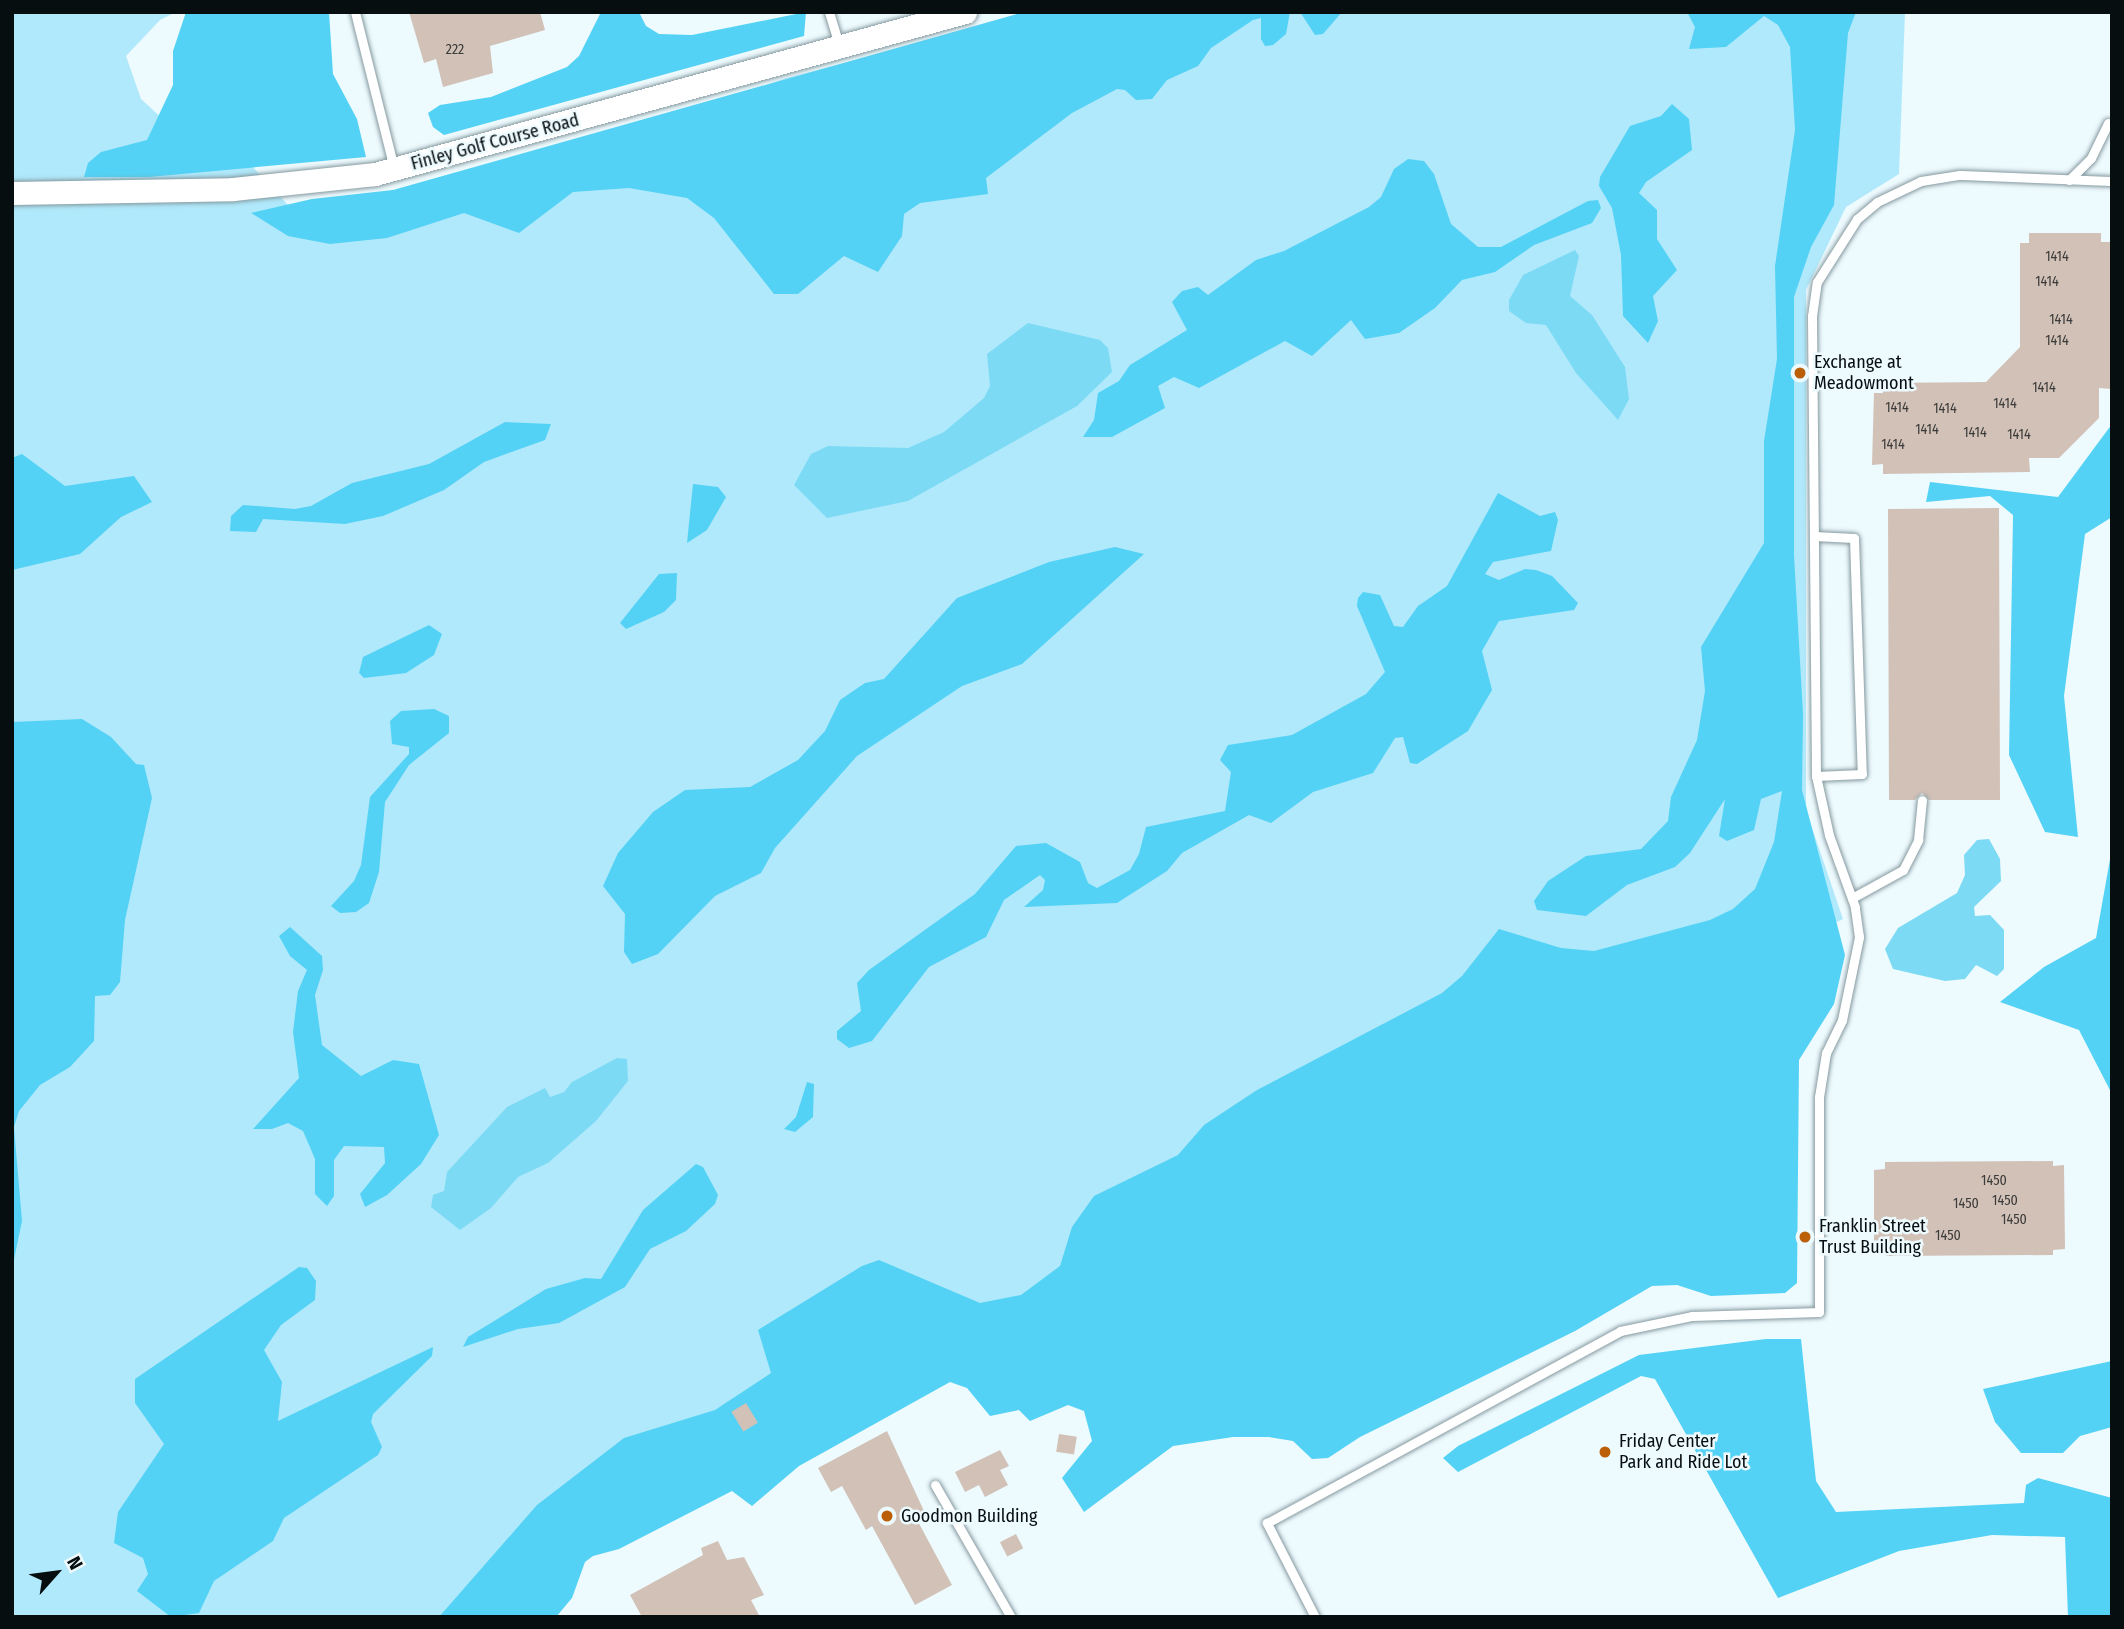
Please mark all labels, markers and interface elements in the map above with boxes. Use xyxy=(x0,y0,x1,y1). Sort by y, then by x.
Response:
house number: 222 xyxy=(446,42,464,58)
street label: Finley Golf Course Road xyxy=(409,109,581,175)
house number: 1414 xyxy=(2045,249,2069,265)
house number: 1414 xyxy=(2035,274,2059,290)
house number: 1414 xyxy=(2049,312,2073,328)
house number: 1414 xyxy=(2045,333,2069,349)
place label: Exchange at Meadowmont xyxy=(1814,352,1914,394)
marker: Exchange at Meadowmont xyxy=(1792,365,1808,381)
house number: 1414 xyxy=(2032,380,2056,396)
house number: 1414 xyxy=(1993,396,2017,412)
house number: 1414 xyxy=(1885,400,1909,416)
house number: 1414 xyxy=(1933,401,1957,417)
house number: 1414 xyxy=(1915,422,1939,438)
house number: 1414 xyxy=(1963,425,1987,441)
house number: 1414 xyxy=(2007,427,2031,443)
house number: 1414 xyxy=(1881,437,1905,453)
house number: 1450 xyxy=(1981,1173,2007,1189)
house number: 1450 xyxy=(1992,1193,2018,1209)
house number: 1450 xyxy=(1953,1196,1979,1212)
house number: 1450 xyxy=(2001,1212,2027,1228)
place label: Franklin Street Trust Building xyxy=(1819,1216,1926,1258)
house number: 1450 xyxy=(1935,1228,1961,1244)
marker: Franklin Street Trust Building xyxy=(1797,1229,1813,1245)
place label: Friday Center Park and Ride Lot xyxy=(1619,1431,1747,1474)
marker: Friday Center Park and Ride Lot xyxy=(1597,1444,1613,1460)
place label: Goodmon Building xyxy=(901,1505,1038,1527)
marker: Goodmon Building xyxy=(879,1508,895,1524)
north arrow xyxy=(21,1538,91,1608)
text: N xyxy=(62,1552,88,1573)

